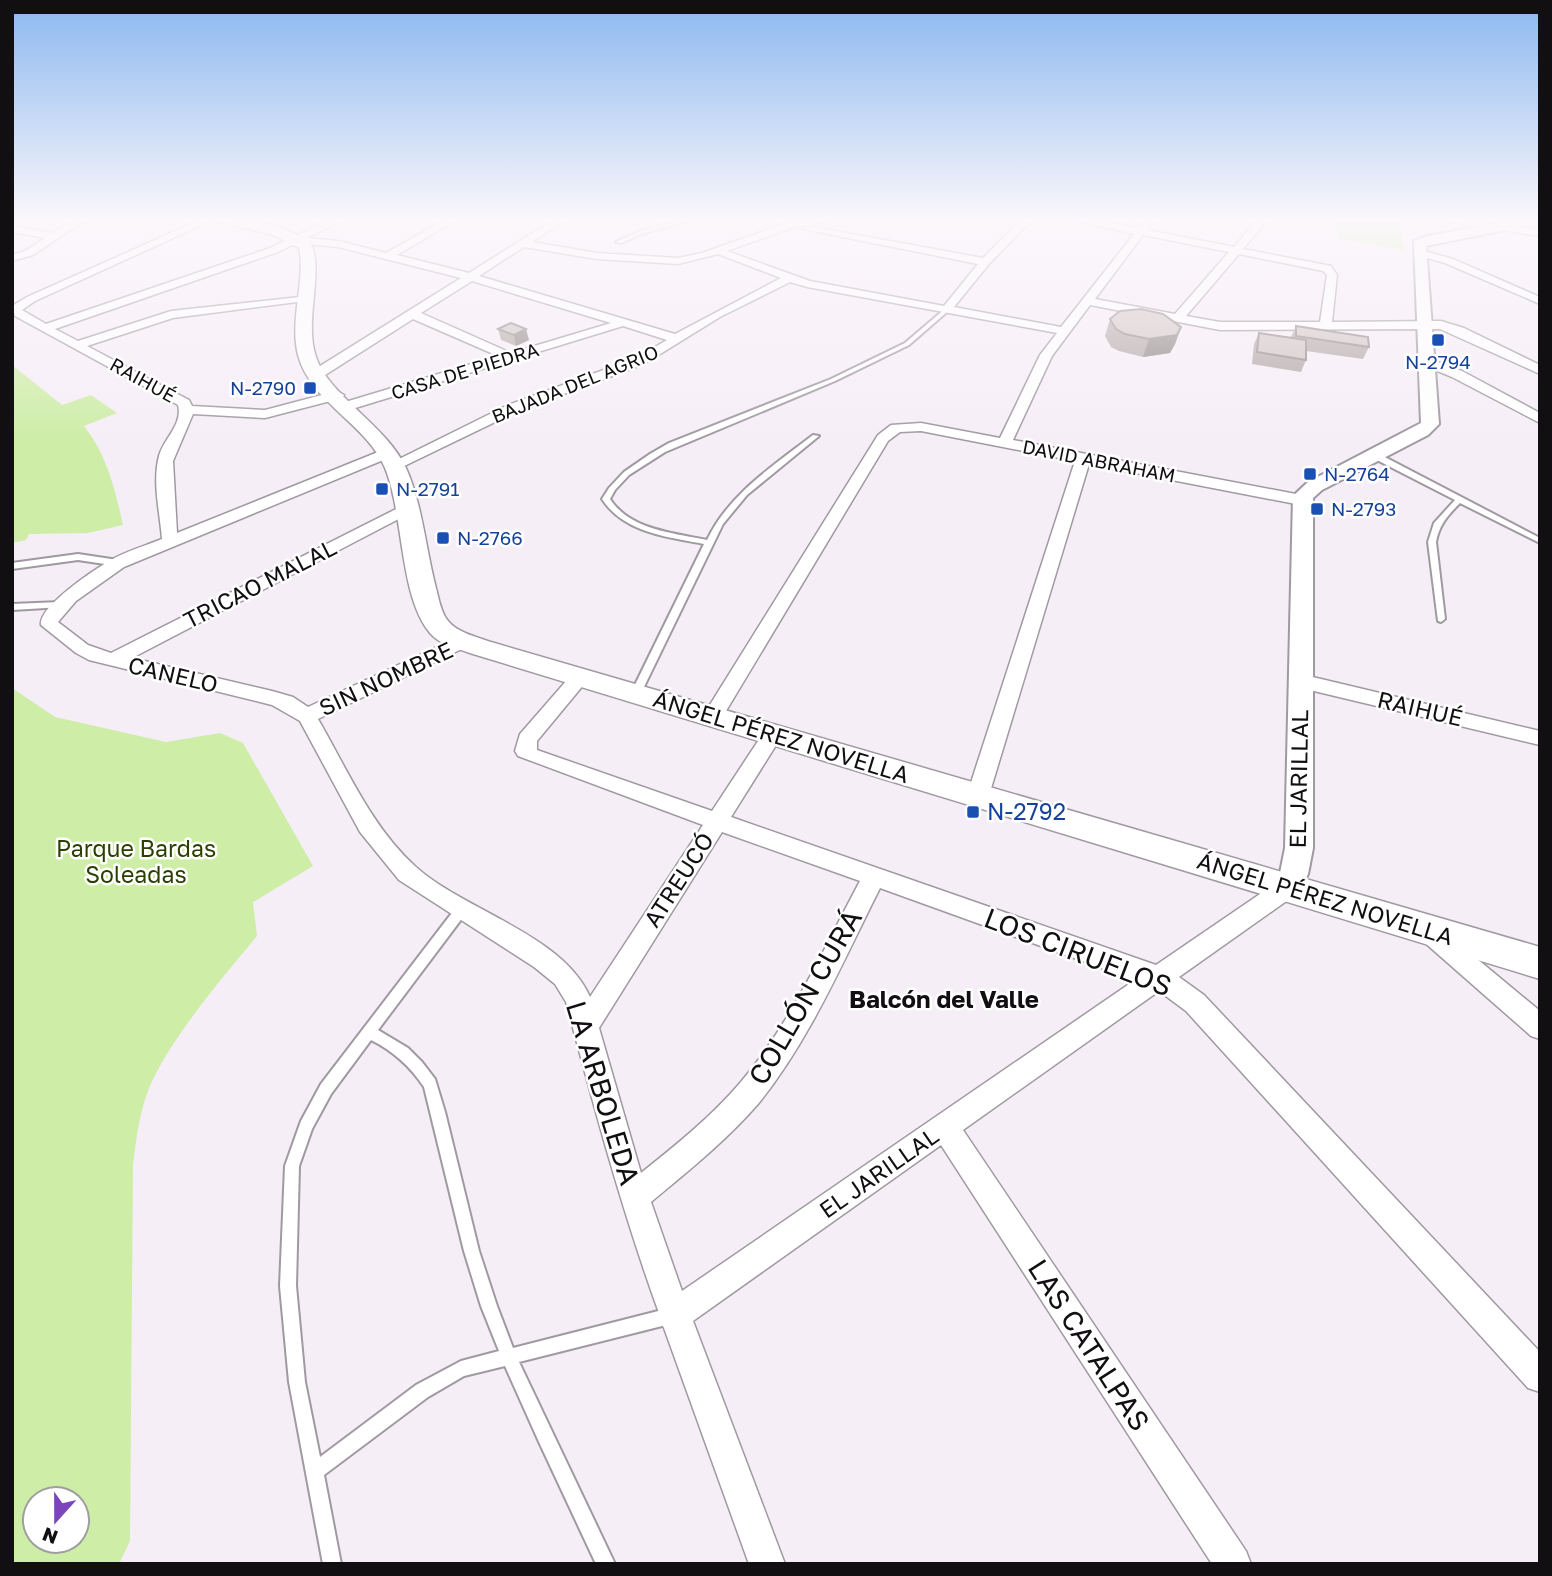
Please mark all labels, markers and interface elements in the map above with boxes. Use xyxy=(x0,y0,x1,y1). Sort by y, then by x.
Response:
marker: N-2794 xyxy=(1430,332,1446,348)
street label: CASA DE PIEDRA xyxy=(388,337,542,404)
street label: BAJADA DEL AGRIO xyxy=(488,340,661,427)
place label: N-2794 xyxy=(1405,350,1471,373)
street label: RAIHUÉ xyxy=(106,352,180,407)
place label: N-2790 xyxy=(230,376,296,399)
marker: N-2790 xyxy=(302,380,318,396)
street label: DAVID ABRAHAM xyxy=(1021,434,1178,487)
place label: N-2764 xyxy=(1324,462,1390,485)
marker: N-2764 xyxy=(1302,466,1318,482)
place label: N-2791 xyxy=(396,477,459,500)
marker: N-2791 xyxy=(374,481,390,497)
place label: N-2793 xyxy=(1331,497,1396,520)
marker: N-2793 xyxy=(1309,501,1325,517)
place label: N-2766 xyxy=(457,526,523,549)
marker: N-2766 xyxy=(435,530,451,546)
street label: TRICAO MALAL xyxy=(179,533,341,634)
street label: SIN NOMBRE xyxy=(314,635,457,721)
street label: CANELO xyxy=(126,650,221,698)
street label: ÁNGEL PÉREZ NOVELLA xyxy=(650,684,913,788)
street label: RAIHUÉ xyxy=(1375,685,1466,731)
street label: EL JARILLAL xyxy=(1283,709,1313,849)
place label: N-2792 xyxy=(987,797,1066,825)
marker: N-2792 xyxy=(965,804,981,820)
street label: ATREUCÓ xyxy=(637,827,719,932)
park label: Parque Bardas Soleadas xyxy=(56,834,216,888)
street label: ÁNGEL PÉREZ NOVELLA xyxy=(1194,846,1457,950)
street label: LOS CIRUELOS xyxy=(980,901,1177,1002)
street label: COLLÓN CURÁ xyxy=(741,903,868,1090)
district label: Balcón del Valle xyxy=(849,984,1039,1013)
street label: LA ARBOLEDA xyxy=(560,997,647,1189)
street label: EL JARILLAL xyxy=(814,1121,943,1223)
street label: LAS CATALPAS xyxy=(1022,1253,1157,1437)
north arrow xyxy=(21,1485,91,1555)
text: N xyxy=(39,1523,61,1550)

